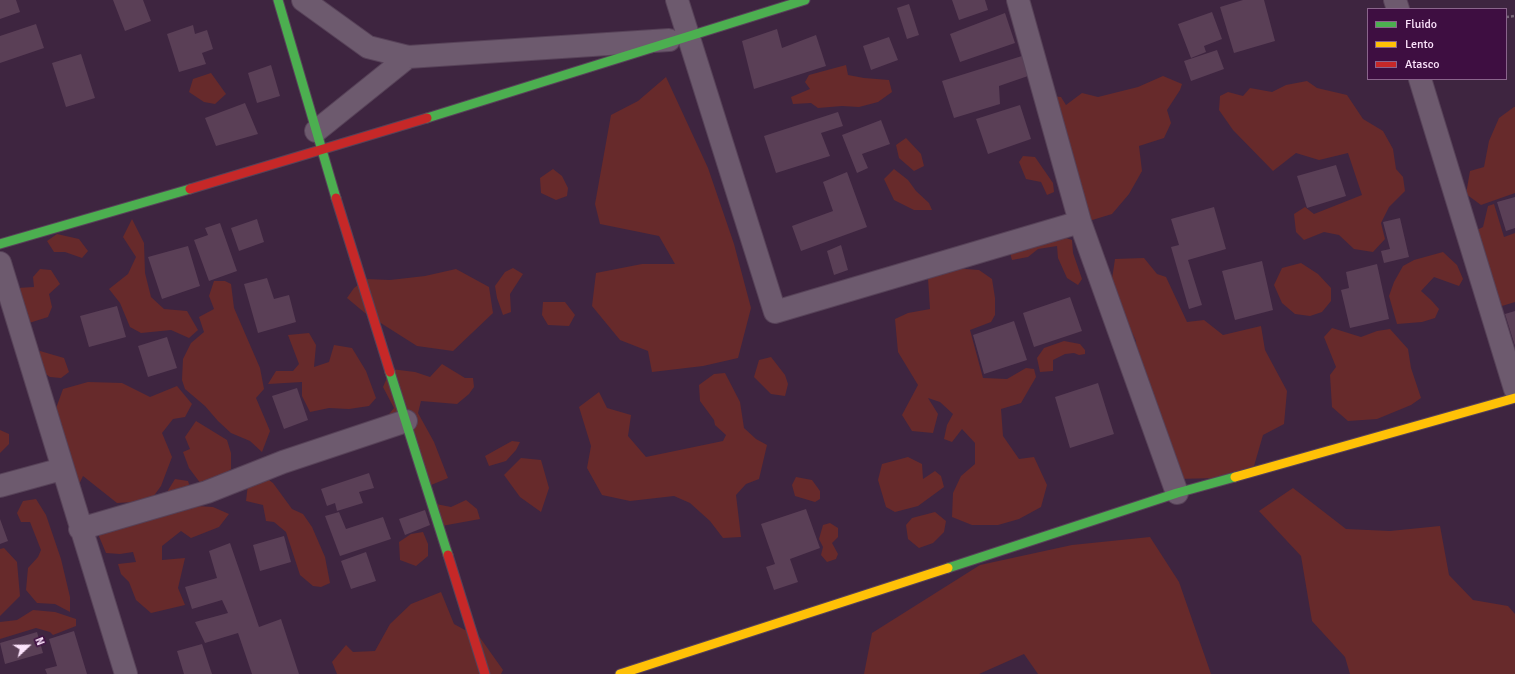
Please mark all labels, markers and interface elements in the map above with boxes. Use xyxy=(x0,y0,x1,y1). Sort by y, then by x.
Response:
legend xyxy=(1367,8,1507,80)
text: Fluido xyxy=(1405,17,1437,32)
text: Lento xyxy=(1405,37,1434,52)
text: Atasco xyxy=(1405,57,1440,72)
north arrow xyxy=(8,626,48,666)
text: N xyxy=(32,635,47,647)

